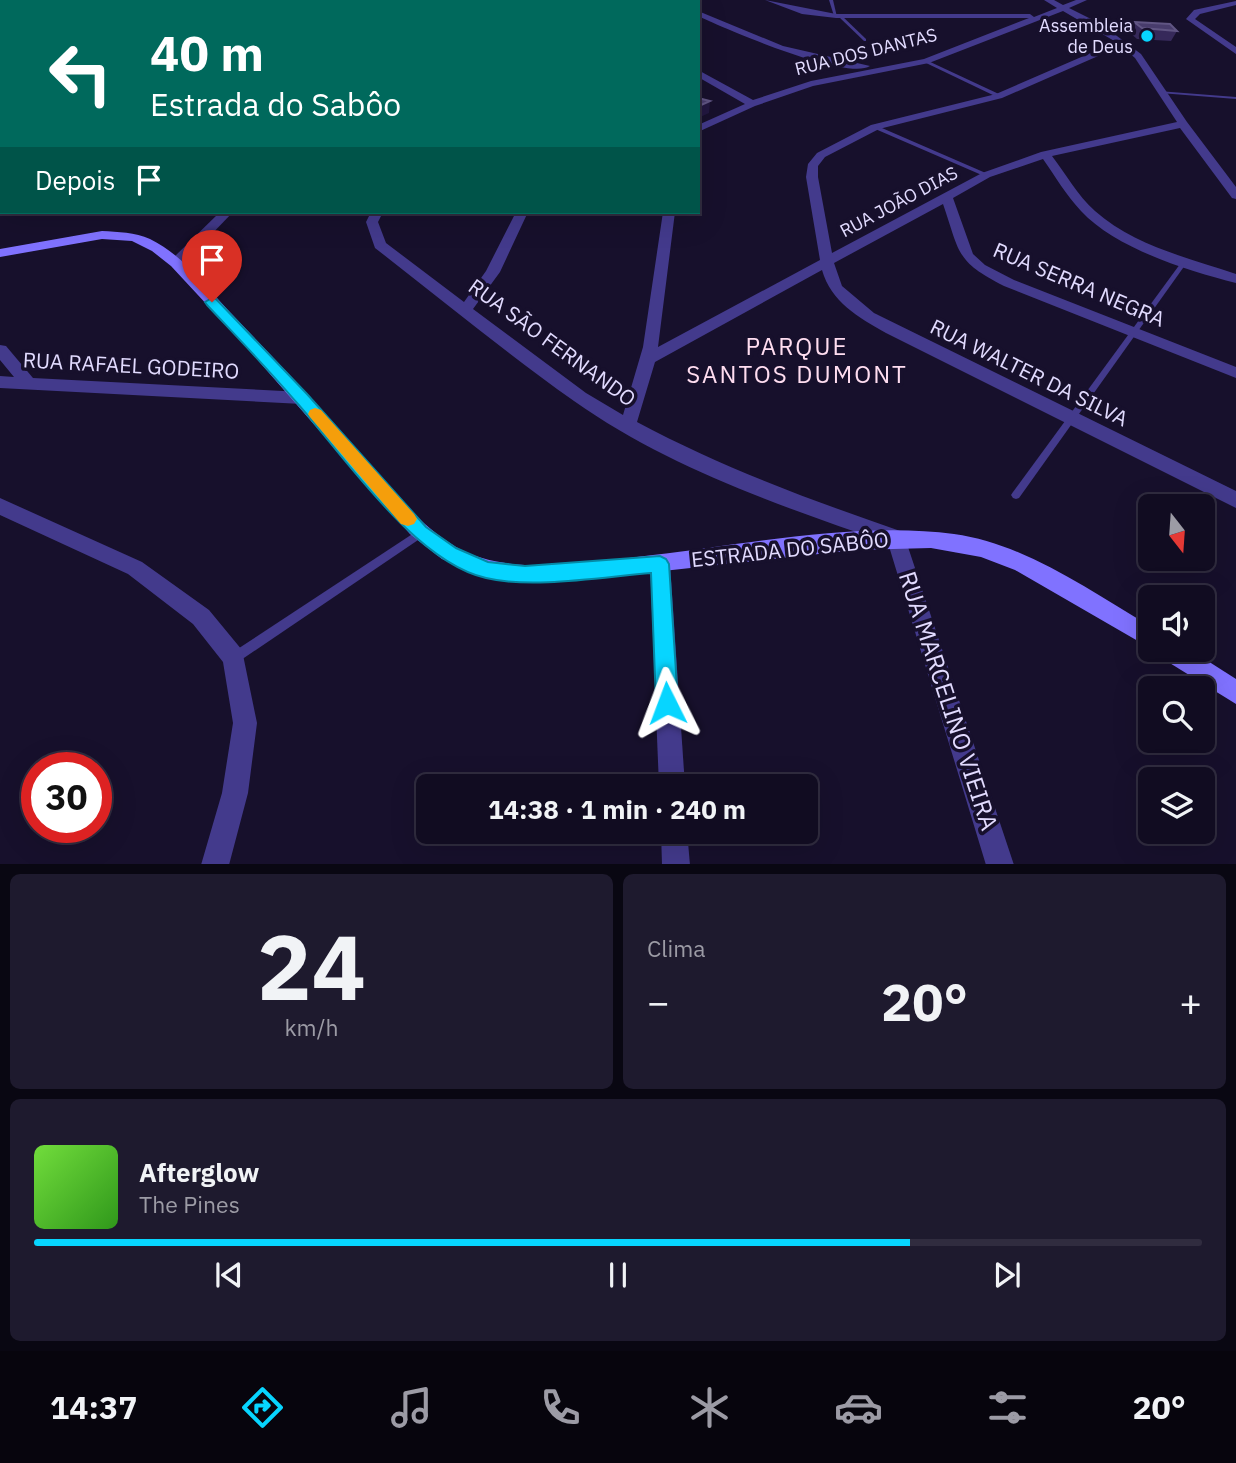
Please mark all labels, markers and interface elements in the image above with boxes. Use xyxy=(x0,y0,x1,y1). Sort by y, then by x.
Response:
place label: Assembleia de Deus xyxy=(1039,14,1133,58)
text: 40 m xyxy=(150,21,264,84)
street label: RUA DOS DANTAS xyxy=(792,23,939,80)
icon: left xyxy=(35,28,126,119)
marker: Assembleia de Deus xyxy=(1139,28,1155,44)
text: Estrada do Sabôo xyxy=(150,83,401,125)
icon: arrive xyxy=(130,161,168,199)
street label: RUA JOÃO DIAS xyxy=(836,161,962,242)
text: Depois xyxy=(35,163,116,197)
pin xyxy=(182,230,242,302)
street label: RUA SERRA NEGRA xyxy=(989,235,1170,333)
icon: arrive xyxy=(193,241,231,279)
street label: RUA SÃO FERNANDO xyxy=(463,272,642,412)
street label: RUA WALTER DA SILVA xyxy=(926,312,1133,432)
district label: PARQUE SANTOS DUMONT xyxy=(686,330,908,390)
street label: RUA RAFAEL GODEIRO xyxy=(22,345,240,385)
north arrow xyxy=(1138,494,1214,570)
map controls xyxy=(1138,494,1215,844)
street label: ESTRADA DO SABÔO xyxy=(690,525,890,573)
street label: RUA MARCELINO VIEIRA xyxy=(892,567,1006,834)
button: sound xyxy=(1138,585,1215,662)
position arrow xyxy=(630,666,704,740)
button: search xyxy=(1138,676,1215,753)
speed limit sign: 30 xyxy=(21,752,112,843)
button: layers xyxy=(1138,767,1215,844)
text: 14:38 · 1 min · 240 m xyxy=(488,792,746,826)
text: 24 xyxy=(257,907,366,1025)
text: Clima xyxy=(647,933,706,963)
text: 20° xyxy=(881,968,968,1035)
text: − xyxy=(647,977,670,1026)
text: + xyxy=(1179,977,1202,1026)
text: km/h xyxy=(284,1012,339,1042)
text: Afterglow xyxy=(139,1155,259,1189)
text: The Pines xyxy=(139,1189,240,1219)
icon: previous xyxy=(210,1256,248,1294)
icon: pause xyxy=(599,1256,637,1294)
icon: next xyxy=(988,1256,1026,1294)
icon: directions xyxy=(238,1383,287,1432)
icon: music xyxy=(387,1383,436,1432)
icon: phone xyxy=(536,1383,585,1432)
icon: climate xyxy=(685,1383,734,1432)
icon: car xyxy=(834,1383,883,1432)
icon: filters xyxy=(983,1383,1032,1432)
text: 14:37 xyxy=(50,1386,137,1428)
text: 20° xyxy=(1132,1386,1186,1428)

